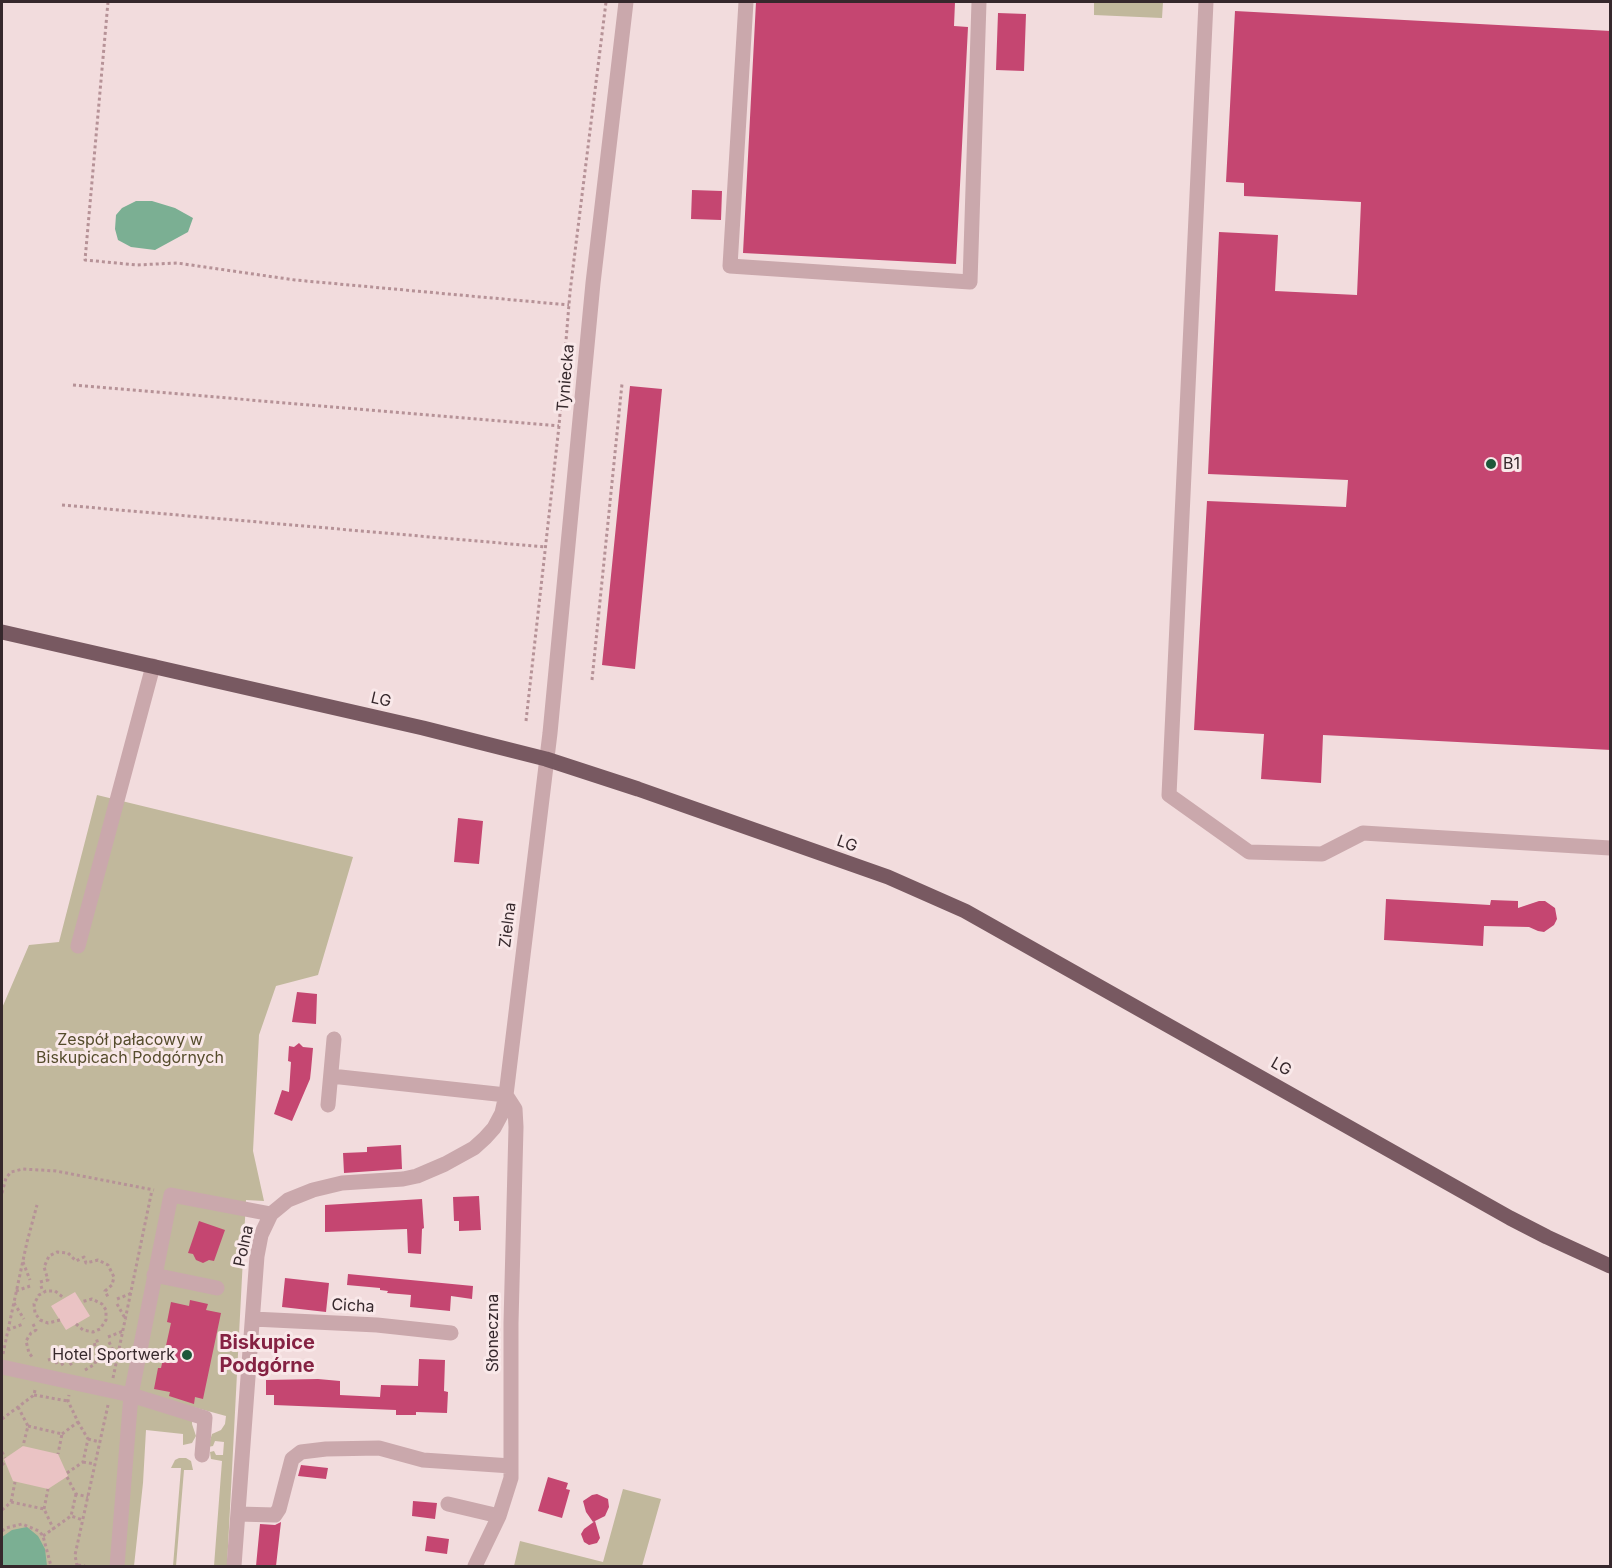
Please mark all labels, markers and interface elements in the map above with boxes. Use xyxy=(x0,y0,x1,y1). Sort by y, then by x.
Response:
street label: Tyniecka xyxy=(553,343,579,413)
place label: B1 xyxy=(1503,454,1520,474)
marker: B1 xyxy=(1484,457,1498,471)
street label: LG xyxy=(369,688,393,712)
street label: LG xyxy=(834,831,860,857)
street label: Zielna xyxy=(496,901,520,949)
park label: Zespół pałacowy w Biskupicach Podgórnych xyxy=(36,1030,224,1068)
street label: LG xyxy=(1267,1054,1295,1080)
street label: Polna xyxy=(230,1223,258,1269)
street label: Słoneczna xyxy=(483,1294,503,1372)
street label: Cicha xyxy=(331,1295,375,1317)
district label: Biskupice Podgórne xyxy=(219,1331,315,1378)
place label: Hotel Sportwerk xyxy=(52,1345,175,1365)
marker: Hotel Sportwerk xyxy=(180,1348,194,1362)

